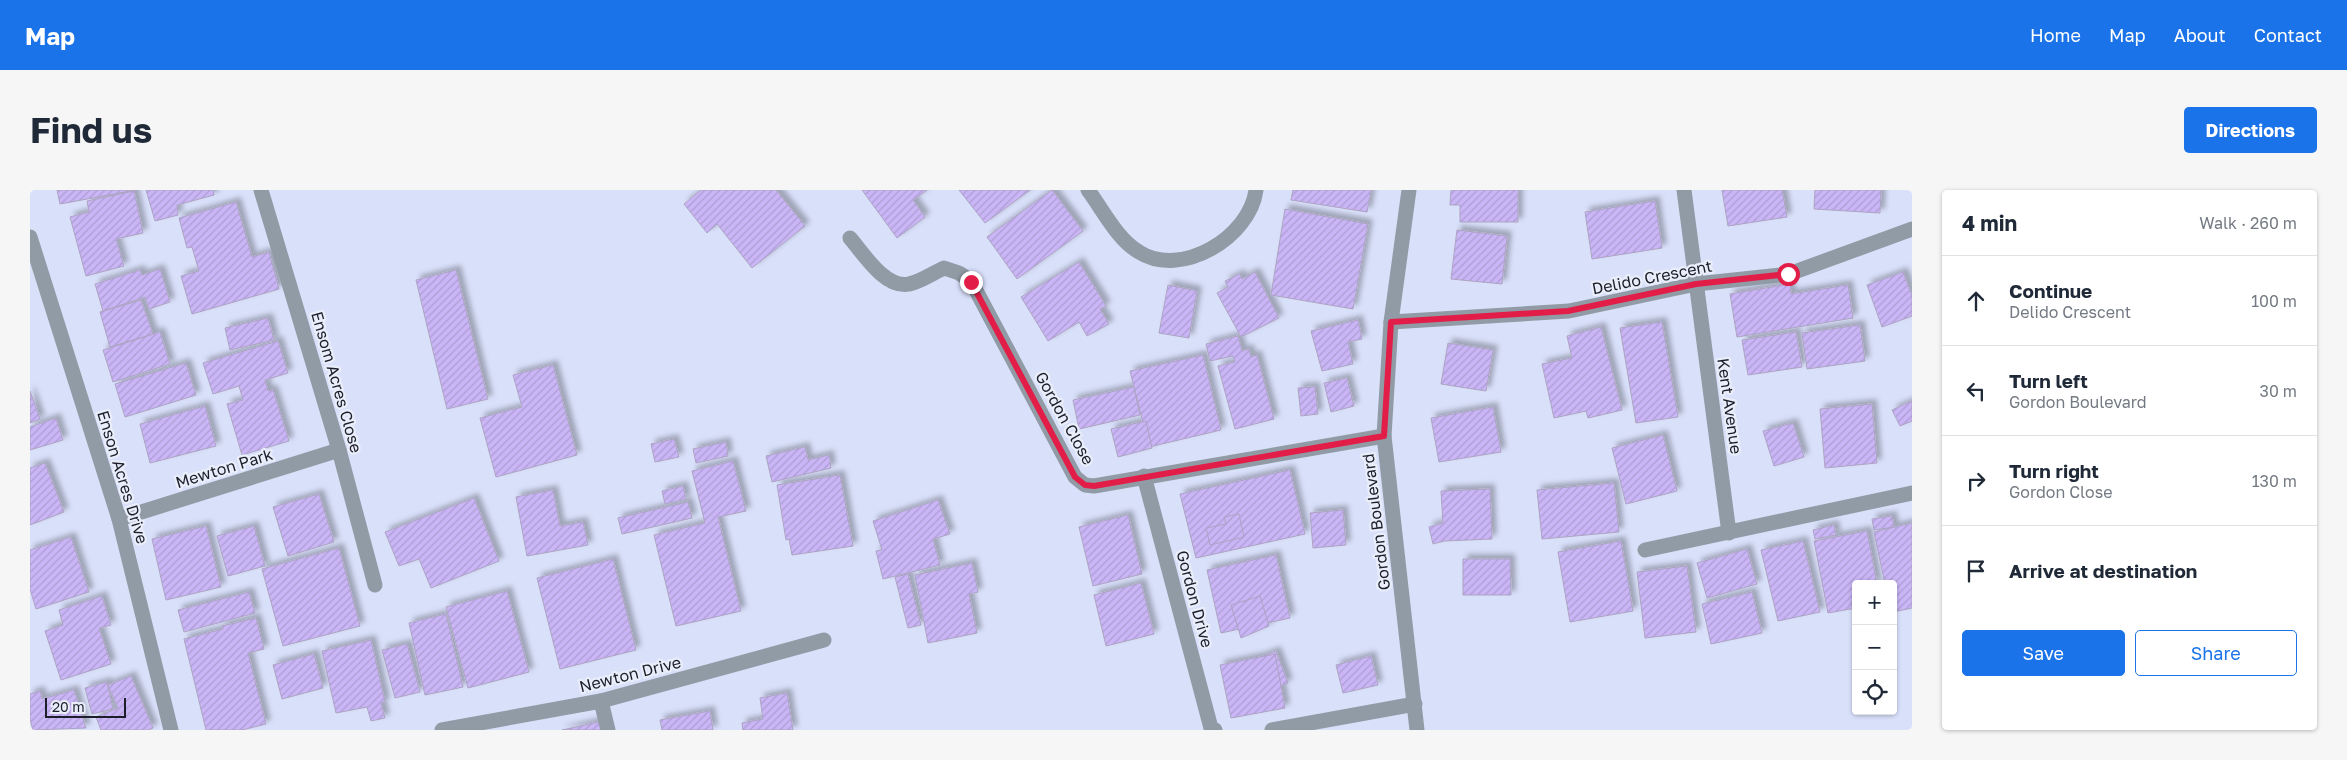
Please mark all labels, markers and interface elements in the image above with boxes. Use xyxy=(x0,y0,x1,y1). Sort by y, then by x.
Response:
text: Map xyxy=(25,21,75,50)
text: Home xyxy=(2030,24,2081,46)
text: Map xyxy=(2109,24,2146,46)
text: About xyxy=(2174,24,2226,46)
text: Contact xyxy=(2254,24,2322,46)
button: Directions xyxy=(2184,107,2317,153)
text: Find us xyxy=(30,109,152,151)
text: 4 min xyxy=(1962,210,2017,236)
text: Walk · 260 m xyxy=(2199,213,2297,233)
street label: Delido Crescent xyxy=(1590,256,1714,298)
route start xyxy=(1777,263,1800,286)
route end xyxy=(960,271,983,294)
text: Continue xyxy=(2009,279,2092,302)
icon: ahead xyxy=(1962,287,1990,315)
text: 100 m xyxy=(2251,291,2297,311)
text: Delido Crescent xyxy=(2009,302,2131,322)
street label: Ensom Acres Close xyxy=(307,309,367,455)
street label: Kent Avenue xyxy=(1713,357,1747,455)
street label: Gordon Close xyxy=(1031,368,1099,468)
text: Turn left xyxy=(2009,369,2088,392)
icon: left xyxy=(1962,377,1990,405)
text: 30 m xyxy=(2260,381,2297,401)
text: Gordon Boulevard xyxy=(2009,392,2147,412)
street label: Enson Acres Drive xyxy=(93,408,153,546)
street label: Mewton Park xyxy=(173,444,275,492)
street label: Gordon Boulevard xyxy=(1358,452,1394,592)
text: Turn right xyxy=(2009,459,2099,482)
icon: right xyxy=(1962,467,1990,495)
text: 130 m xyxy=(2252,471,2297,491)
text: Gordon Close xyxy=(2009,482,2112,502)
street label: Gordon Drive xyxy=(1172,548,1218,650)
icon: arrive xyxy=(1962,557,1990,585)
text: Arrive at destination xyxy=(2009,559,2197,582)
map controls xyxy=(1852,580,1897,715)
button: + xyxy=(1852,580,1897,625)
button: − xyxy=(1852,625,1897,670)
button: Save xyxy=(1962,630,2125,676)
button: Share xyxy=(2135,630,2297,676)
street label: Newton Drive xyxy=(577,652,683,696)
button: locate xyxy=(1852,670,1897,715)
scale bar xyxy=(45,695,126,718)
text: 20 m xyxy=(52,698,85,715)

